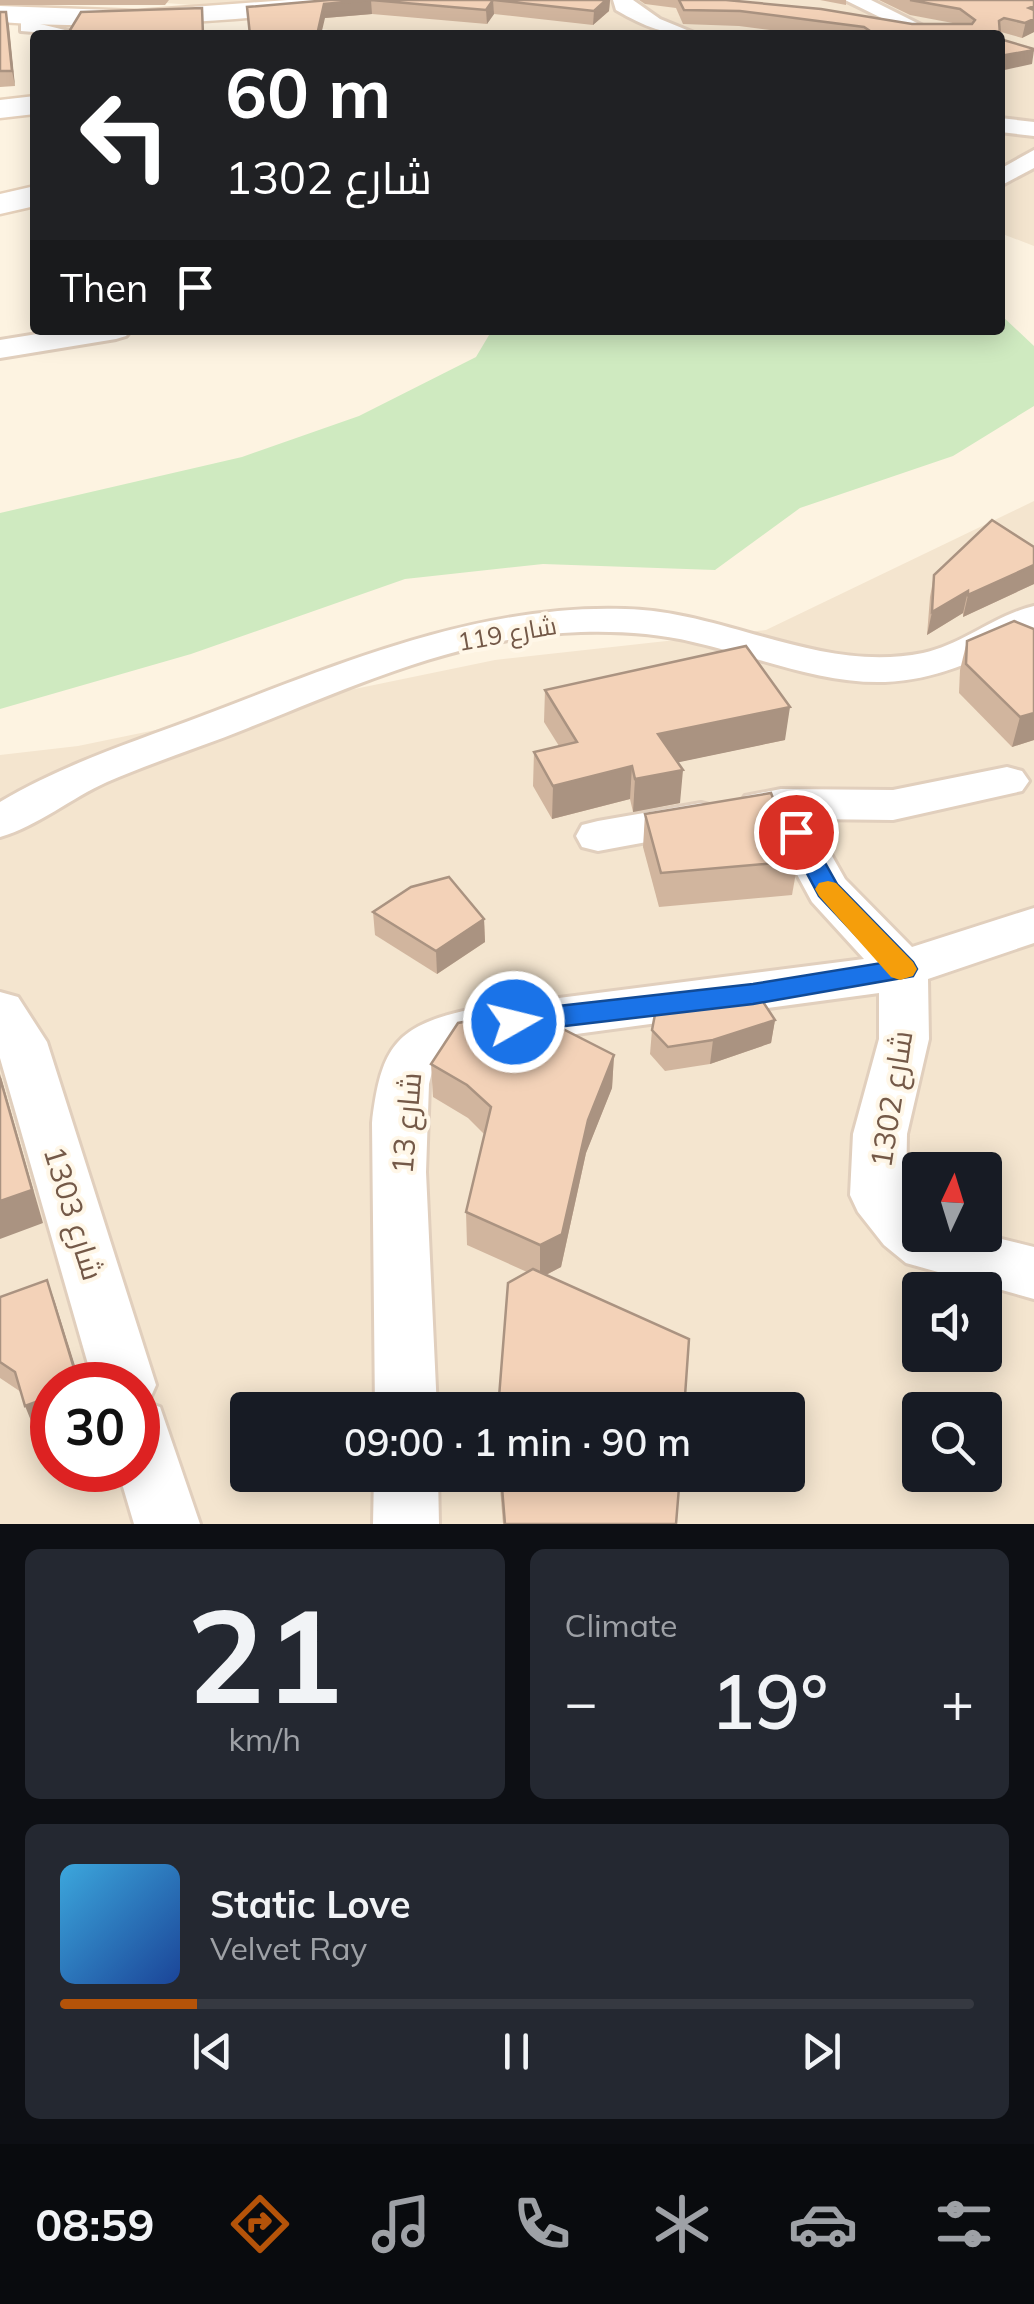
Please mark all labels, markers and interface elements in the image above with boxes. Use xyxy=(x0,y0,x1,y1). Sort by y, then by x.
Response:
text: 60 m xyxy=(225,48,391,136)
icon: left xyxy=(60,70,190,200)
text: شارع 1302 xyxy=(225,149,432,205)
icon: arrive xyxy=(168,260,223,315)
text: Then xyxy=(60,264,148,312)
street label: شارع 119 xyxy=(455,609,559,659)
pin xyxy=(754,790,839,875)
icon: arrive xyxy=(769,805,824,860)
position arrow xyxy=(462,970,566,1074)
street label: شارع 1302 xyxy=(861,1028,923,1170)
street label: شارع 13 xyxy=(383,1071,431,1176)
street label: شارع 1303 xyxy=(34,1141,112,1285)
north arrow xyxy=(902,1152,1002,1252)
map controls xyxy=(902,1152,1002,1492)
button: sound xyxy=(902,1272,1002,1372)
speed limit sign: 30 xyxy=(30,1362,160,1492)
button: search xyxy=(902,1392,1002,1492)
text: 09:00 · 1 min · 90 m xyxy=(344,1418,691,1466)
text: 21 xyxy=(187,1572,343,1736)
text: Climate xyxy=(565,1605,677,1645)
text: 19° xyxy=(710,1654,828,1748)
text: − xyxy=(565,1667,598,1736)
text: + xyxy=(941,1667,974,1736)
text: km/h xyxy=(229,1719,301,1759)
text: Static Love xyxy=(210,1880,411,1928)
text: Velvet Ray xyxy=(210,1928,367,1968)
icon: previous xyxy=(185,2024,240,2079)
icon: pause xyxy=(489,2024,544,2079)
icon: next xyxy=(794,2024,849,2079)
icon: directions xyxy=(225,2189,295,2259)
icon: music xyxy=(366,2189,436,2259)
icon: phone xyxy=(507,2189,577,2259)
icon: climate xyxy=(647,2189,717,2259)
icon: car xyxy=(788,2189,858,2259)
icon: filters xyxy=(929,2189,999,2259)
text: 08:59 xyxy=(35,2196,155,2252)

